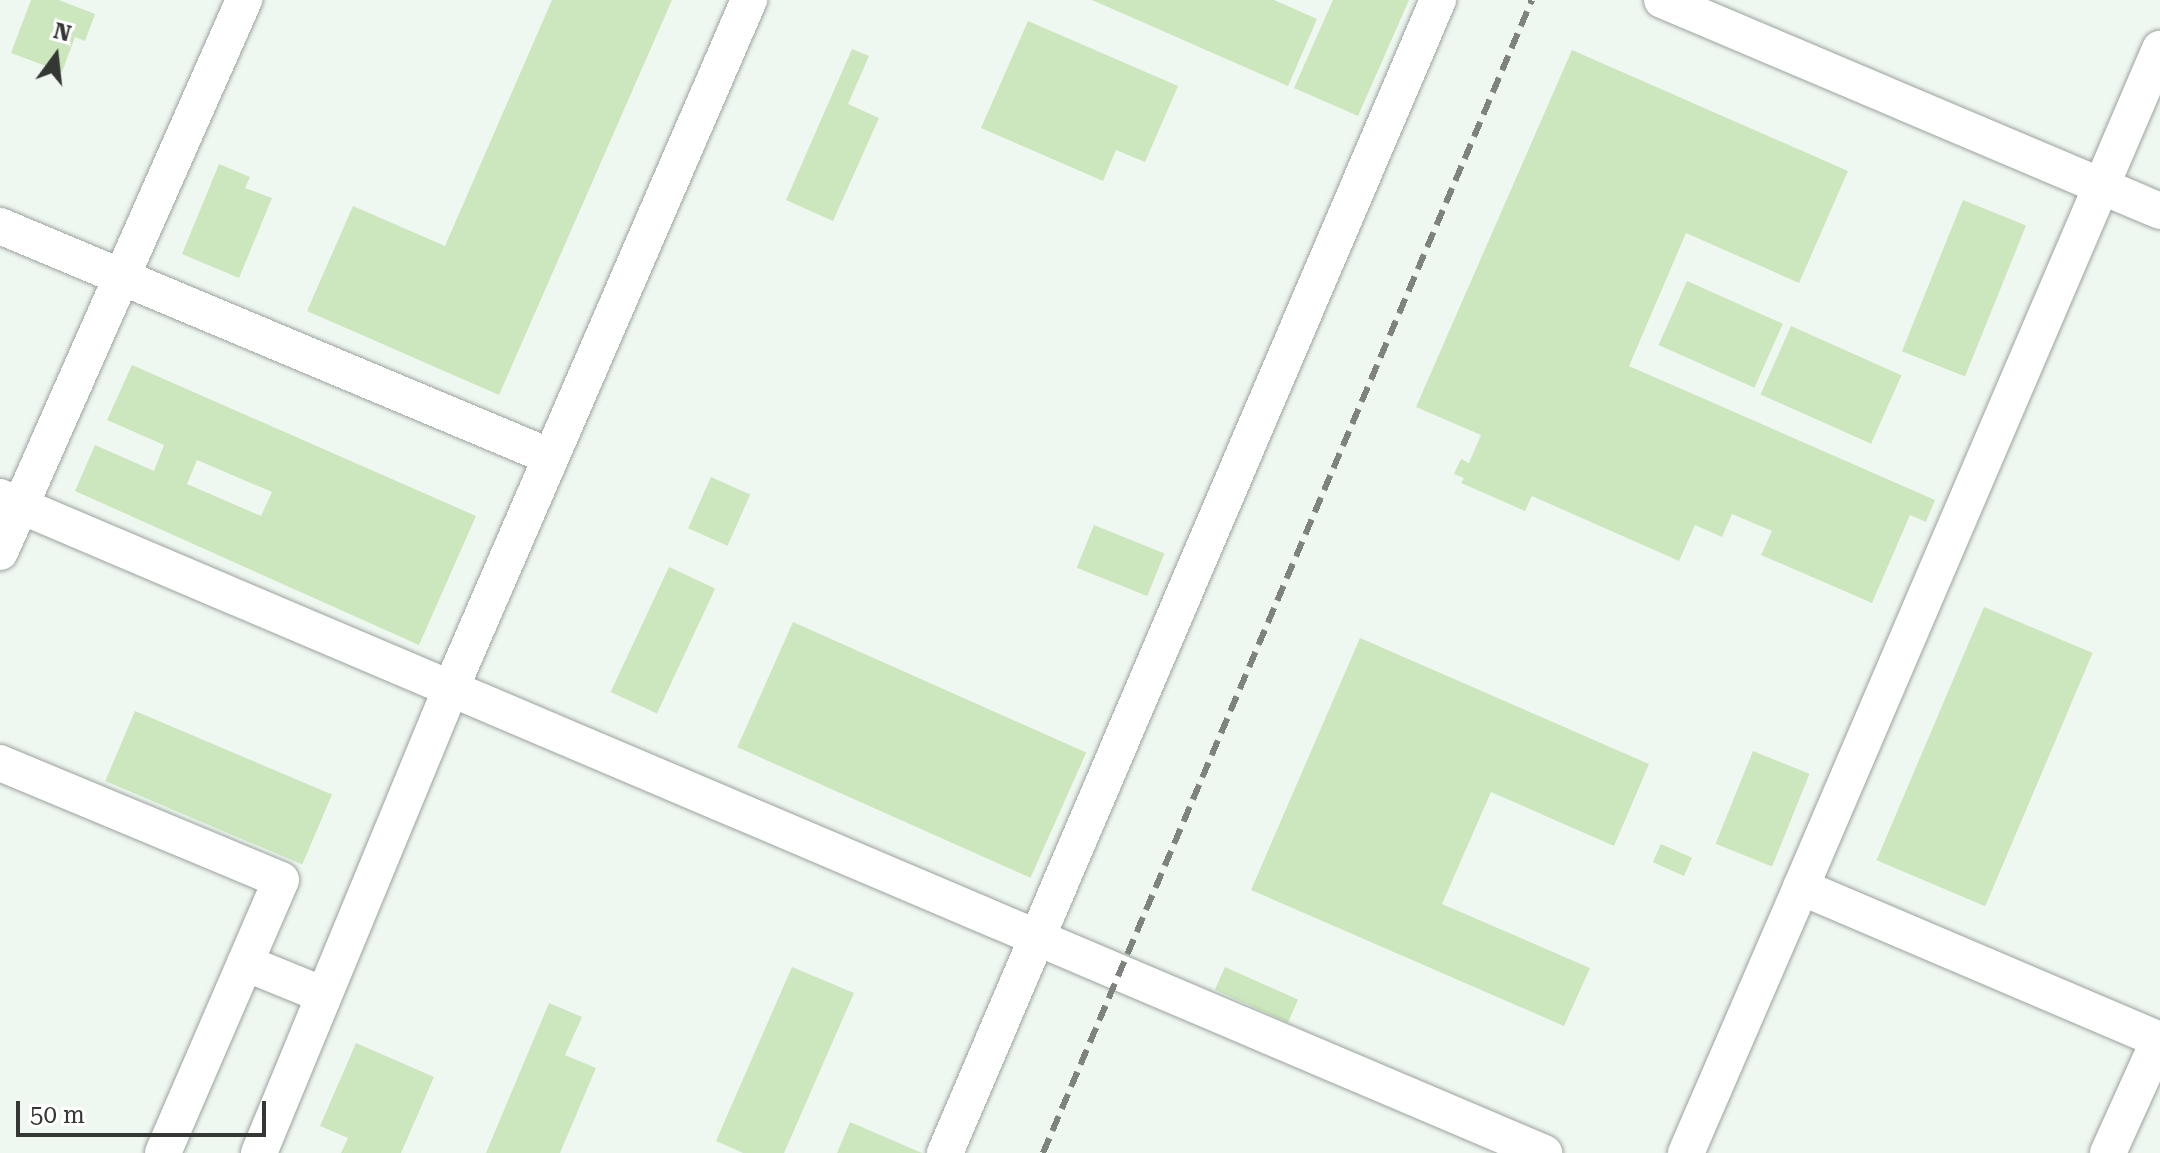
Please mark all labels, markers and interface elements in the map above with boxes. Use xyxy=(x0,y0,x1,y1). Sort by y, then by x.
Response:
north arrow xyxy=(16,16,96,96)
text: N xyxy=(51,18,74,47)
scale bar xyxy=(20,1085,270,1135)
text: 50 m xyxy=(30,1101,85,1129)

